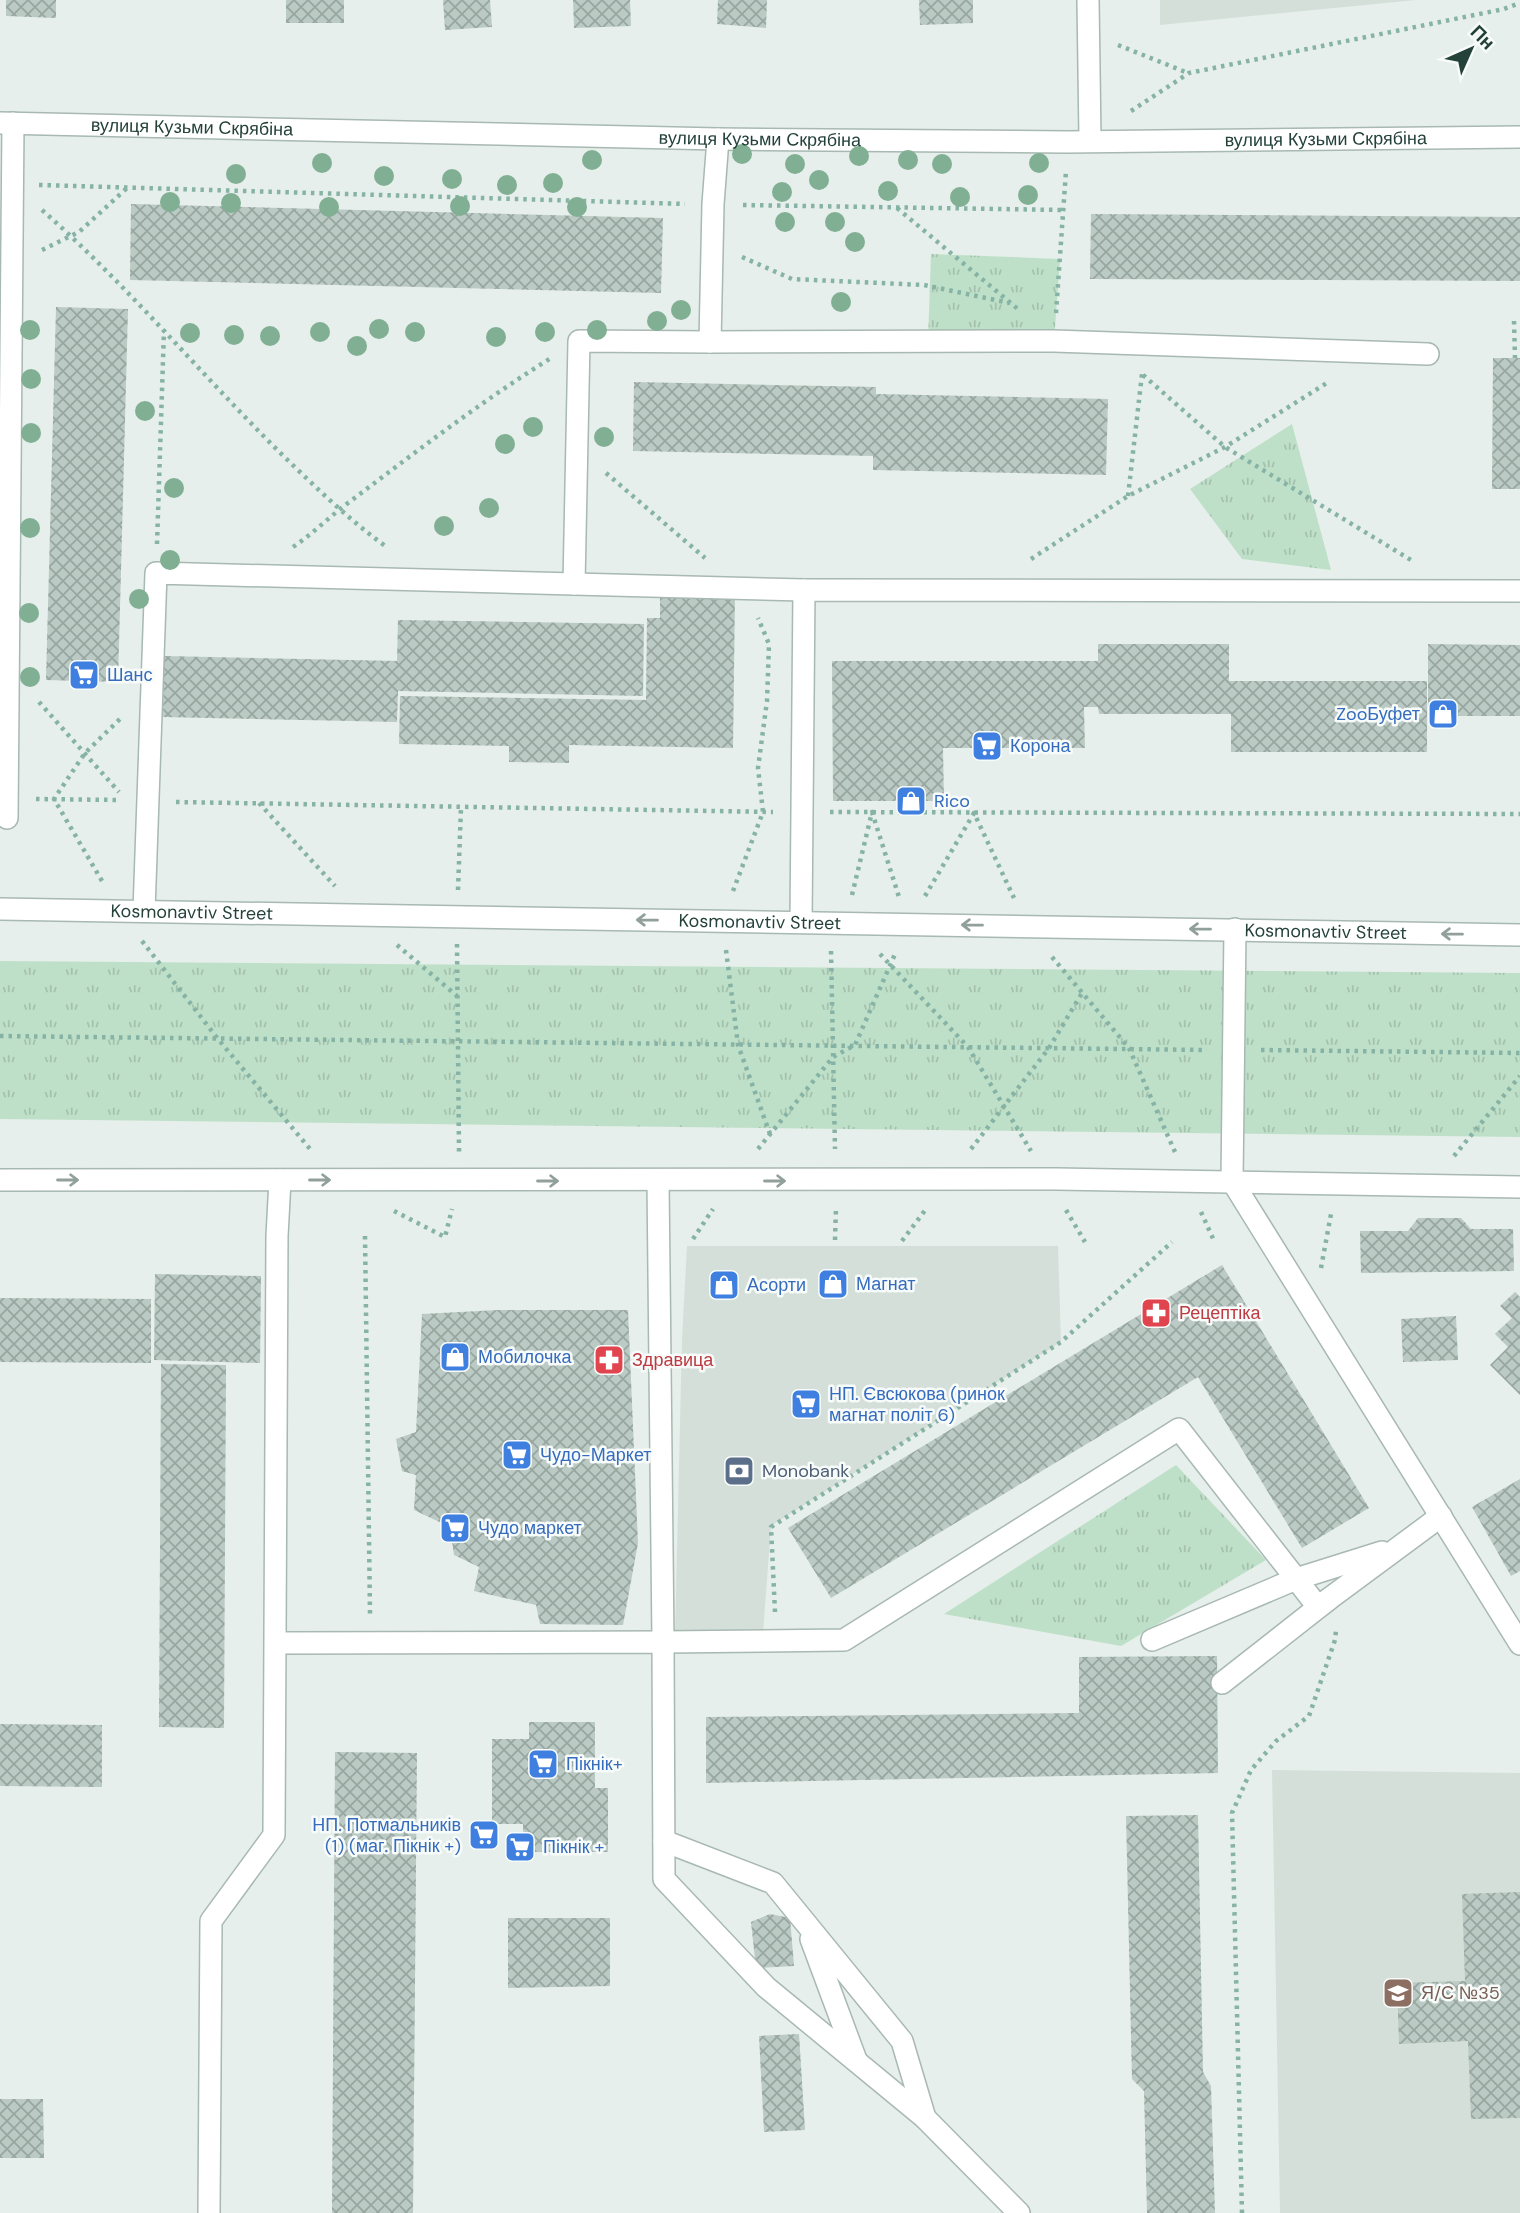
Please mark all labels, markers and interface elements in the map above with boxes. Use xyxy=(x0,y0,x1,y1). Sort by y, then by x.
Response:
north arrow xyxy=(1436,14,1506,84)
text: Пн xyxy=(1465,20,1500,55)
street label: вулиця Кузьми Скрябіна xyxy=(91,113,294,142)
street label: вулиця Кузьми Скрябіна xyxy=(658,126,862,152)
street label: вулиця Кузьми Скрябіна xyxy=(1225,126,1428,152)
supermarket icon: Шанс xyxy=(67,658,101,692)
place label: Шанс xyxy=(107,663,152,687)
shop icon: ZooБуфет xyxy=(1426,697,1460,731)
place label: ZooБуфет xyxy=(1336,702,1420,726)
supermarket icon: Корона xyxy=(970,729,1004,763)
place label: Корона xyxy=(1010,734,1071,758)
shop icon: Rico xyxy=(894,784,928,818)
place label: Rico xyxy=(934,789,970,813)
street label: Kosmonavtiv Street xyxy=(111,899,273,926)
street label: Kosmonavtiv Street xyxy=(678,909,841,935)
one-way arrow xyxy=(636,913,659,927)
one-way arrow xyxy=(961,918,984,932)
street label: Kosmonavtiv Street xyxy=(1244,918,1407,945)
one-way arrow xyxy=(1189,922,1212,936)
one-way arrow xyxy=(1441,927,1464,941)
one-way arrow xyxy=(56,1173,79,1187)
one-way arrow xyxy=(308,1173,331,1187)
one-way arrow xyxy=(536,1174,559,1188)
one-way arrow xyxy=(763,1174,786,1188)
shop icon: Магнат xyxy=(816,1267,850,1301)
shop icon: Асорти xyxy=(707,1268,741,1302)
place label: Магнат xyxy=(856,1272,916,1296)
place label: Асорти xyxy=(747,1273,806,1297)
pharmacy icon: Рецептіка xyxy=(1139,1296,1173,1330)
place label: Рецептіка xyxy=(1179,1301,1262,1325)
shop icon: Мобилочка xyxy=(438,1340,472,1374)
pharmacy icon: Здравица xyxy=(592,1343,626,1377)
place label: Мобилочка xyxy=(478,1345,573,1369)
place label: Здравица xyxy=(632,1348,714,1372)
place label: НП. Євсюкова (ринок магнат політ 6) xyxy=(829,1382,1005,1427)
supermarket icon: НП. Євсюкова (ринок магнат політ 6) xyxy=(789,1387,823,1421)
supermarket icon: Чудо-Маркет xyxy=(500,1438,534,1472)
place label: Чудо-Маркет xyxy=(540,1443,652,1467)
bank icon: Monobank xyxy=(722,1454,756,1488)
place label: Monobank xyxy=(762,1459,849,1483)
supermarket icon: Чудо маркет xyxy=(438,1511,472,1545)
place label: Чудо маркет xyxy=(478,1516,582,1540)
supermarket icon: Пікнік+ xyxy=(526,1747,560,1781)
place label: Пікнік+ xyxy=(566,1752,623,1776)
place label: НП. Потмальників (1) (маг. Пікнік +) xyxy=(312,1813,461,1858)
supermarket icon: НП. Потмальників (1) (маг. Пікнік +) xyxy=(467,1818,501,1852)
supermarket icon: Пікнік + xyxy=(503,1830,537,1864)
place label: Пікнік + xyxy=(543,1835,604,1859)
school or university icon: Я/С №35 xyxy=(1381,1976,1415,2010)
place label: Я/С №35 xyxy=(1421,1981,1500,2005)

